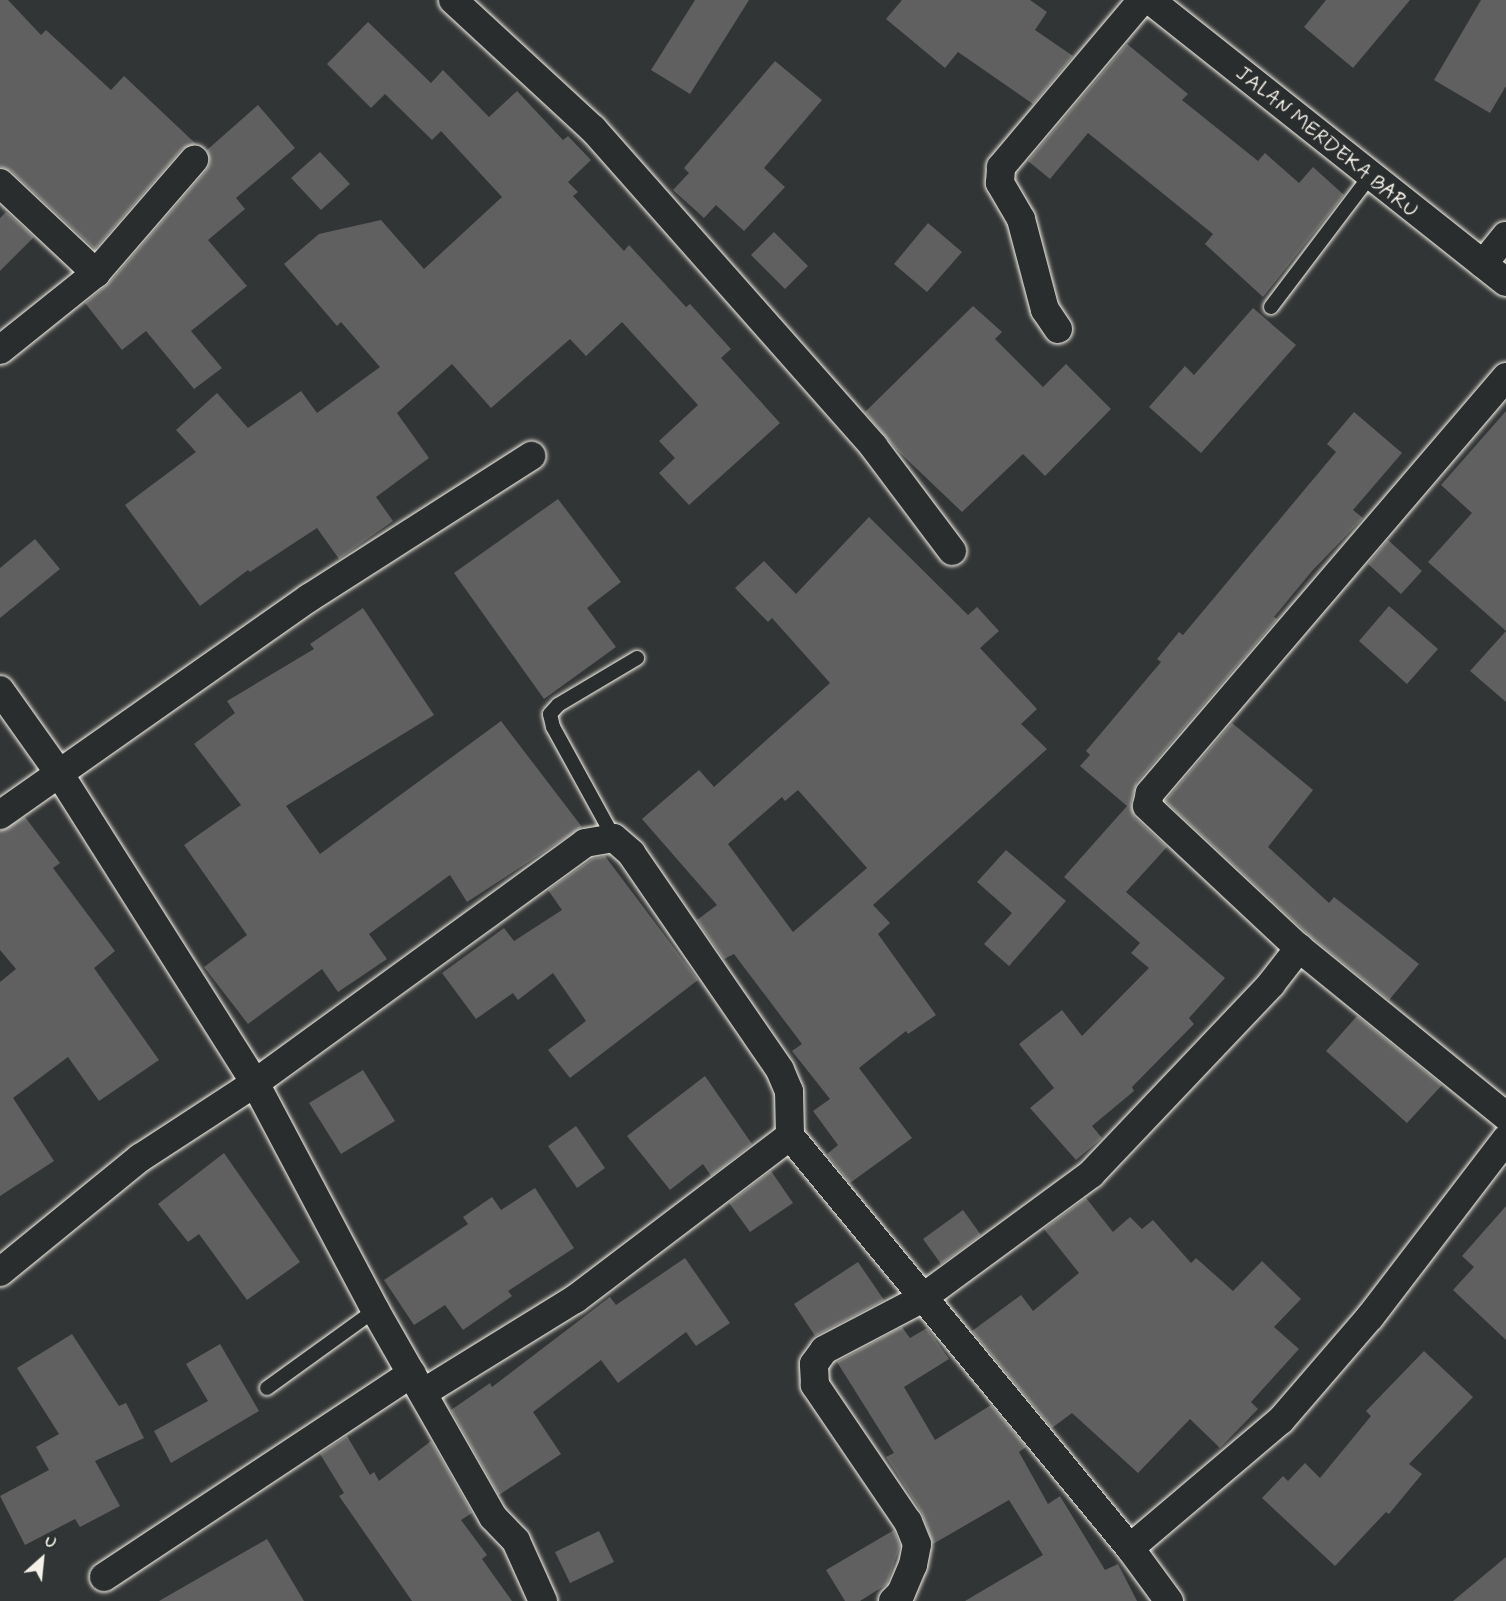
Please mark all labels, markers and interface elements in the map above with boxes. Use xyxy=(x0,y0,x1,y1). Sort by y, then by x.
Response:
street label: JALAN MERDEKA BARU xyxy=(1230,60,1424,224)
north arrow xyxy=(12,1529,72,1589)
text: U xyxy=(41,1531,60,1554)

